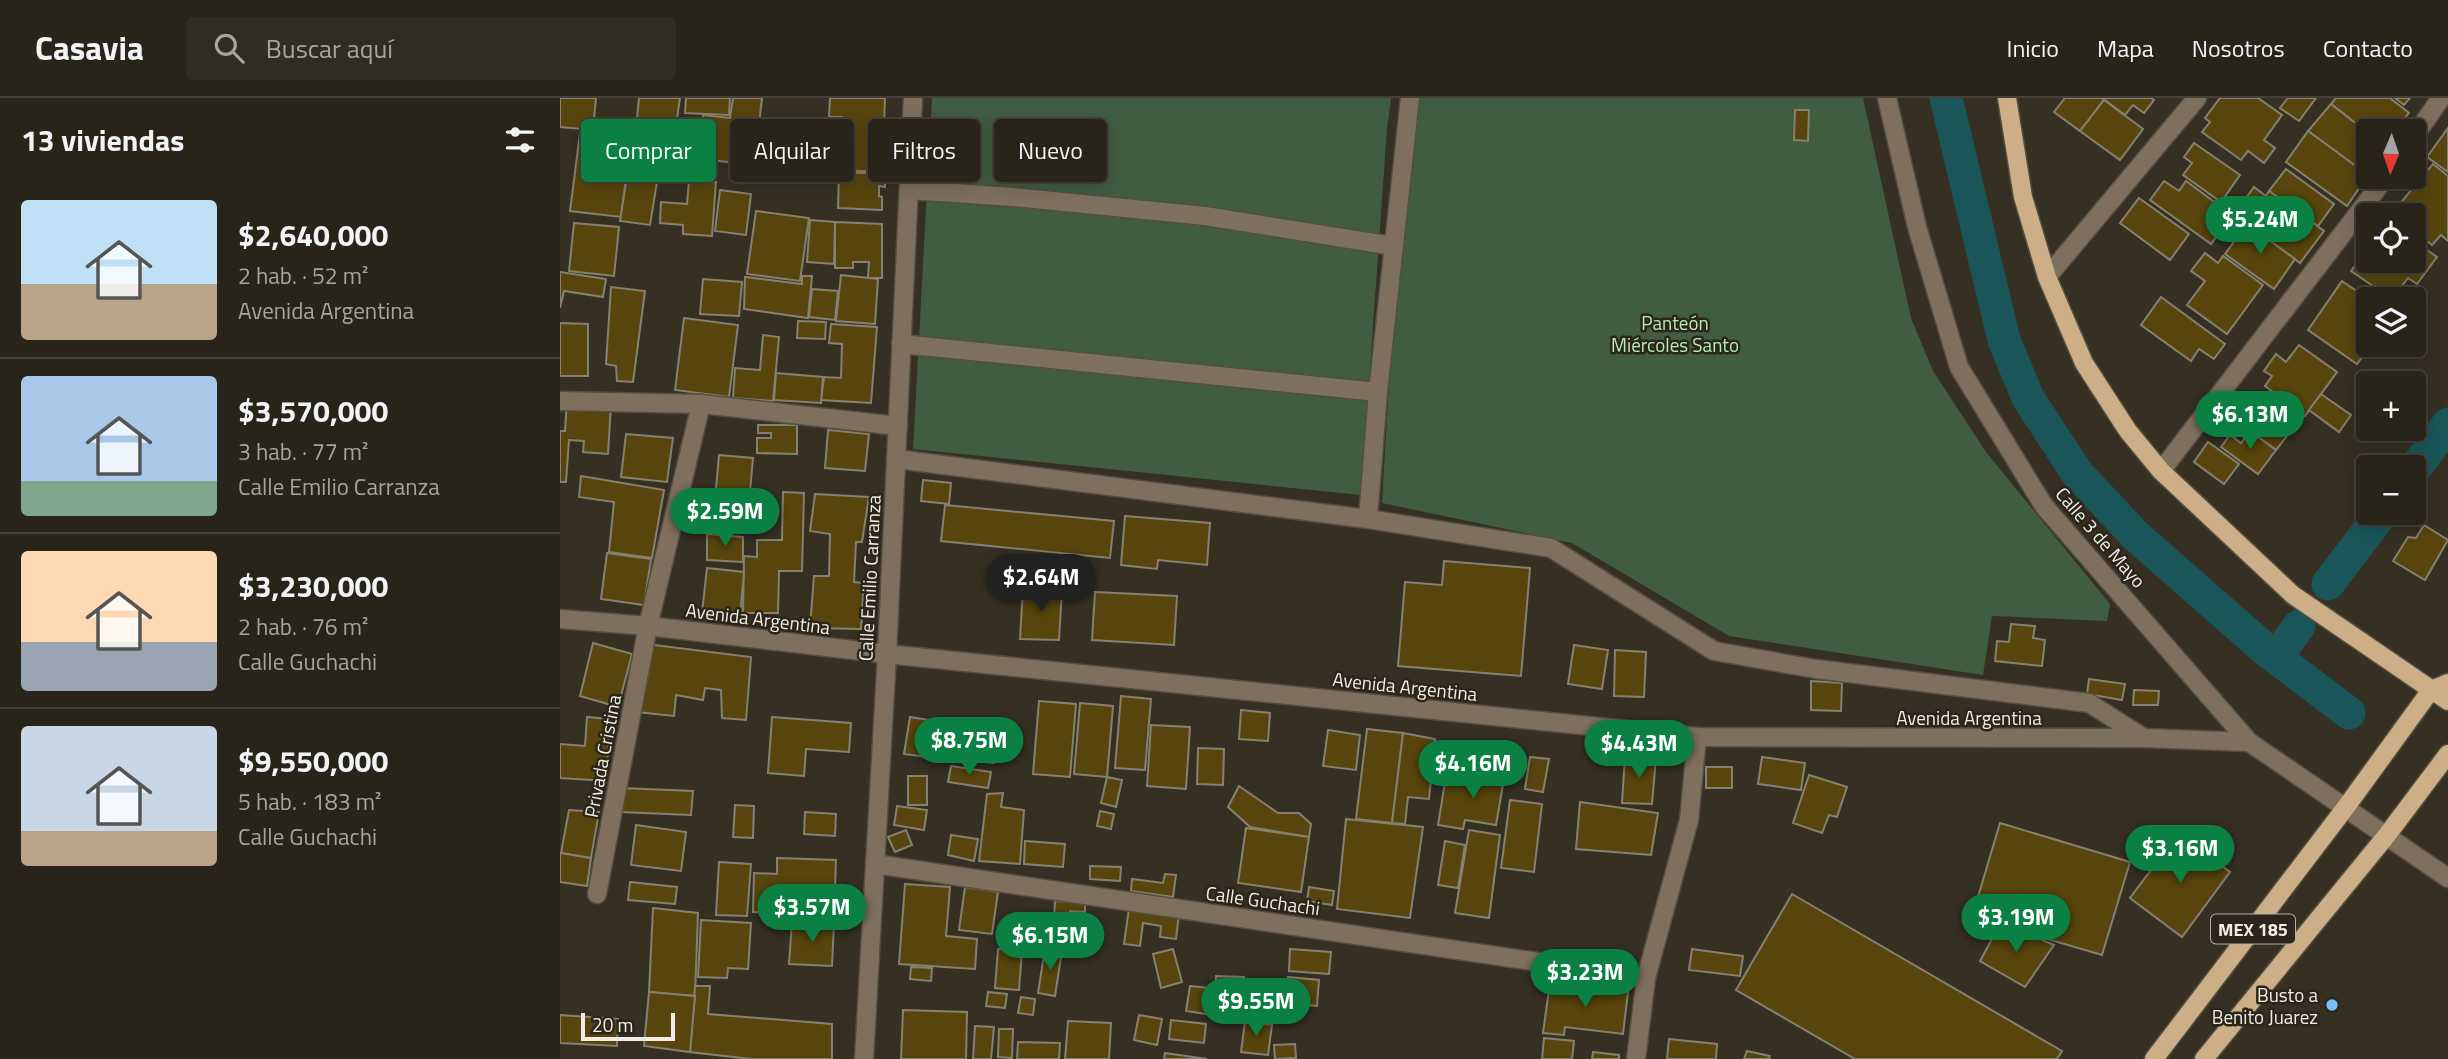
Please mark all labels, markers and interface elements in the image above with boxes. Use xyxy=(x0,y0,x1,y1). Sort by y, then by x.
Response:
search box xyxy=(186,17,676,80)
text: Casavia xyxy=(35,23,144,73)
icon: search xyxy=(210,29,248,67)
text: Buscar aquí xyxy=(266,29,393,68)
text: Inicio xyxy=(2007,30,2059,66)
text: Mapa xyxy=(2097,30,2154,66)
text: Nosotros xyxy=(2192,30,2285,66)
text: Contacto xyxy=(2323,30,2413,66)
text: 13 viviendas xyxy=(21,117,184,163)
chip: Comprar xyxy=(581,119,716,182)
chip: Alquilar xyxy=(730,119,854,182)
chip: Filtros xyxy=(868,119,980,182)
chip: Nuevo xyxy=(994,119,1107,182)
north arrow xyxy=(2356,119,2426,189)
map controls xyxy=(2356,119,2426,525)
icon: filters xyxy=(501,121,539,159)
pin: $5.24M xyxy=(2203,197,2317,256)
text: $5.24M xyxy=(2221,201,2299,236)
button: locate xyxy=(2356,203,2426,273)
text: $2,640,000 xyxy=(238,212,388,258)
icon: home xyxy=(77,228,161,312)
text: 2 hab. · 52 m² xyxy=(238,258,368,293)
button: layers xyxy=(2356,287,2426,357)
text: Avenida Argentina xyxy=(238,293,414,328)
park label: Panteón Miércoles Santo xyxy=(1611,308,1739,359)
button: + xyxy=(2356,371,2426,441)
text: $3,570,000 xyxy=(238,388,388,434)
pin: $6.13M xyxy=(2193,392,2307,451)
text: $6.13M xyxy=(2211,396,2289,431)
icon: home xyxy=(77,404,161,488)
text: 3 hab. · 77 m² xyxy=(238,434,368,469)
button: − xyxy=(2356,455,2426,525)
text: Calle Emilio Carranza xyxy=(238,469,440,504)
street label: Calle 3 de Mayo xyxy=(2049,480,2153,594)
pin: $2.59M xyxy=(668,489,782,548)
text: $2.59M xyxy=(686,493,764,528)
street label: Calle Emilio Carranza xyxy=(850,494,888,662)
pin: $2.64M xyxy=(984,554,1098,614)
text: $2.64M xyxy=(1002,559,1080,594)
text: $3,230,000 xyxy=(238,563,388,609)
icon: home xyxy=(77,579,161,663)
street label: Avenida Argentina xyxy=(684,595,832,641)
text: 2 hab. · 76 m² xyxy=(238,609,368,644)
text: Calle Guchachi xyxy=(238,644,377,679)
street label: Avenida Argentina xyxy=(1331,664,1479,708)
street label: Privada Cristina xyxy=(576,692,628,820)
street label: Avenida Argentina xyxy=(1896,703,2042,732)
pin: $8.75M xyxy=(912,718,1026,777)
pin: $4.43M xyxy=(1582,720,1696,780)
text: $8.75M xyxy=(930,722,1008,757)
text: $4.43M xyxy=(1600,725,1678,760)
text: $9,550,000 xyxy=(238,738,388,784)
pin: $4.16M xyxy=(1416,740,1530,800)
text: $4.16M xyxy=(1434,745,1512,780)
icon: home xyxy=(77,754,161,838)
text: 5 hab. · 183 m² xyxy=(238,784,381,819)
text: Calle Guchachi xyxy=(238,819,377,854)
pin: $3.16M xyxy=(2123,826,2237,885)
text: $3.16M xyxy=(2141,830,2219,865)
street label: Calle Guchachi xyxy=(1204,878,1322,922)
pin: $3.57M xyxy=(755,884,869,944)
text: $3.57M xyxy=(773,889,851,924)
pin: $3.19M xyxy=(1959,894,2073,954)
text: $3.19M xyxy=(1977,899,2055,934)
pin: $6.15M xyxy=(993,912,1107,972)
road number: MEX 185 xyxy=(2211,914,2295,944)
text: $6.15M xyxy=(1011,917,1089,952)
pin: $3.23M xyxy=(1528,950,1642,1009)
text: $3.23M xyxy=(1546,954,1624,989)
pin: $9.55M xyxy=(1199,978,1313,1038)
place label: Busto a Benito Juarez xyxy=(2212,980,2318,1031)
text: $9.55M xyxy=(1217,983,1295,1018)
marker: Busto a Benito Juarez xyxy=(2324,997,2340,1013)
scale bar xyxy=(581,1010,676,1042)
text: 20 m xyxy=(592,1010,633,1039)

